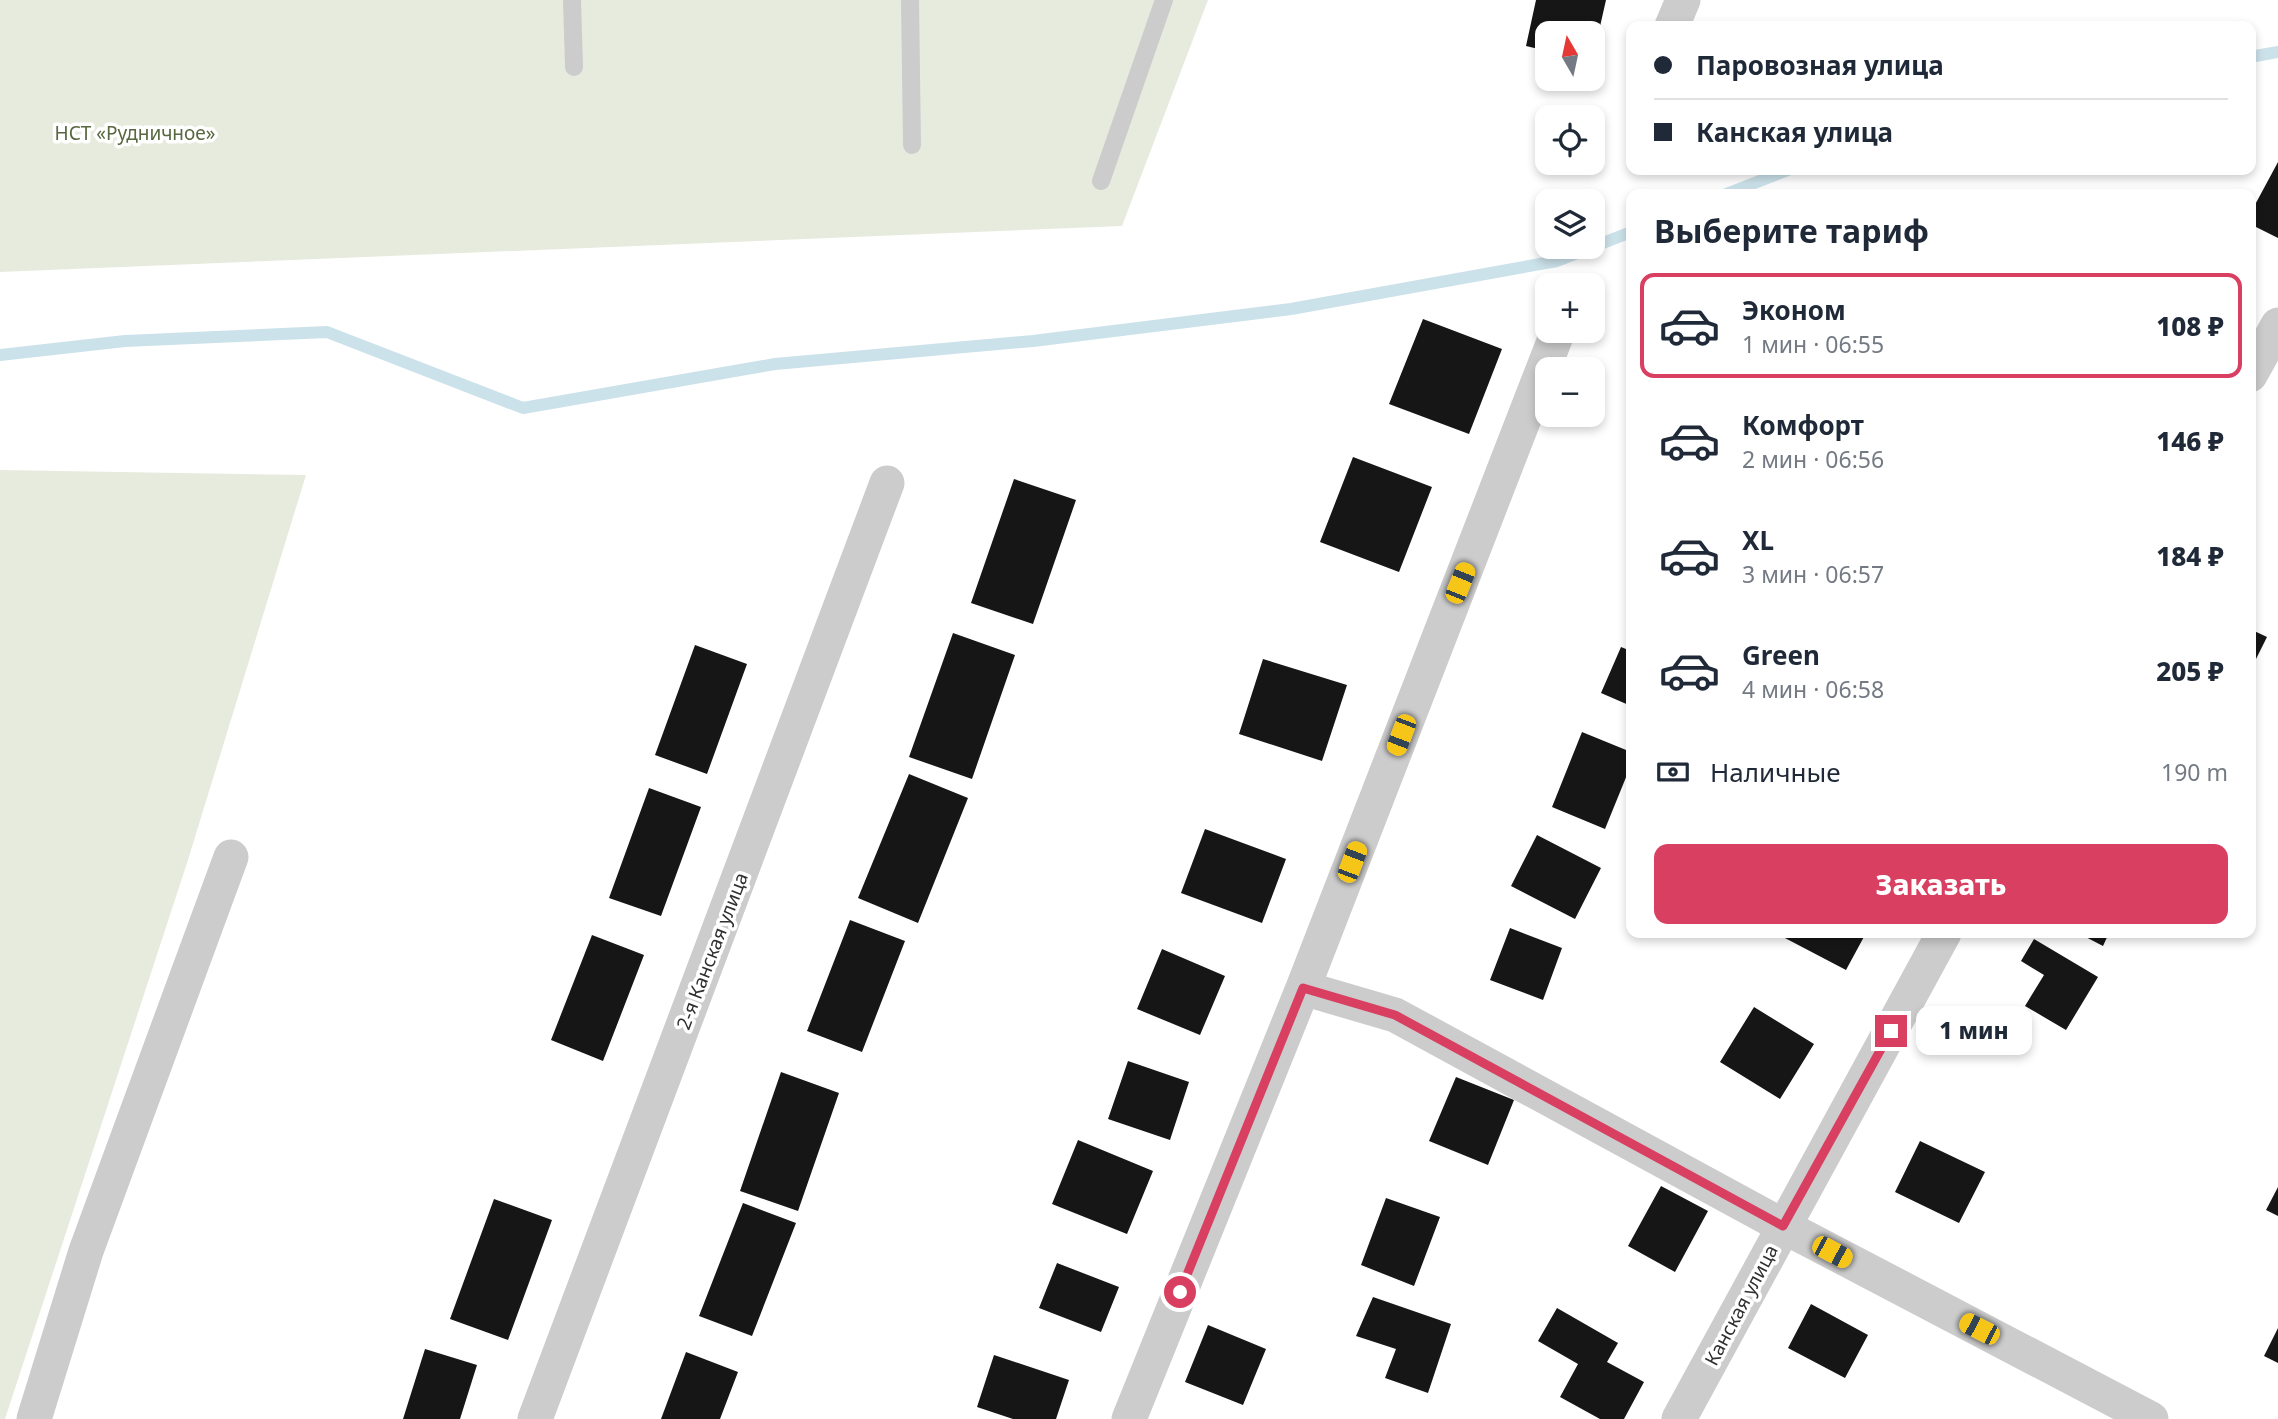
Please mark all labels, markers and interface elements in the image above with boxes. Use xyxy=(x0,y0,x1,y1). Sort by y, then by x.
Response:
north arrow xyxy=(1535,21,1605,91)
map controls xyxy=(1535,21,1605,427)
text: Паровозная улица xyxy=(1696,47,1944,83)
button: locate xyxy=(1535,105,1605,175)
text: Канская улица xyxy=(1696,114,1893,150)
park label: НСТ «Рудничное» xyxy=(55,120,215,146)
button: layers xyxy=(1535,189,1605,259)
text: Выберите тариф xyxy=(1654,209,1929,252)
button: + xyxy=(1535,273,1605,343)
text: Эконом xyxy=(1742,292,1846,328)
icon: car xyxy=(1658,294,1721,357)
text: 108 ₽ xyxy=(2156,308,2224,344)
text: 1 мин · 06:55 xyxy=(1742,328,1884,360)
button: − xyxy=(1535,357,1605,427)
text: Комфорт xyxy=(1742,407,1864,443)
icon: car xyxy=(1658,409,1721,472)
text: 146 ₽ xyxy=(2156,423,2224,459)
text: 2 мин · 06:56 xyxy=(1742,443,1884,475)
text: XL xyxy=(1742,522,1774,558)
icon: car xyxy=(1658,524,1721,587)
text: 184 ₽ xyxy=(2156,538,2224,574)
text: 3 мин · 06:57 xyxy=(1742,558,1884,590)
car xyxy=(1443,560,1478,606)
text: Green xyxy=(1742,637,1820,673)
icon: car xyxy=(1658,639,1721,702)
text: 205 ₽ xyxy=(2156,653,2224,689)
text: 4 мин · 06:58 xyxy=(1742,673,1884,705)
car xyxy=(1384,712,1419,758)
icon: cash xyxy=(1654,753,1692,791)
text: Наличные xyxy=(1710,754,1841,790)
text: 190 m xyxy=(2161,756,2228,788)
car xyxy=(1335,839,1370,885)
button: Заказать xyxy=(1654,844,2228,924)
street label: 2-я Канская улица xyxy=(670,869,754,1033)
callout: 1 мин xyxy=(1916,1006,2031,1056)
text: 1 мин xyxy=(1939,1014,2009,1046)
route end xyxy=(1875,1015,1907,1047)
car xyxy=(1809,1233,1856,1271)
street label: Канская улица xyxy=(1698,1240,1784,1370)
route start xyxy=(1164,1276,1196,1308)
car xyxy=(1956,1310,2003,1348)

